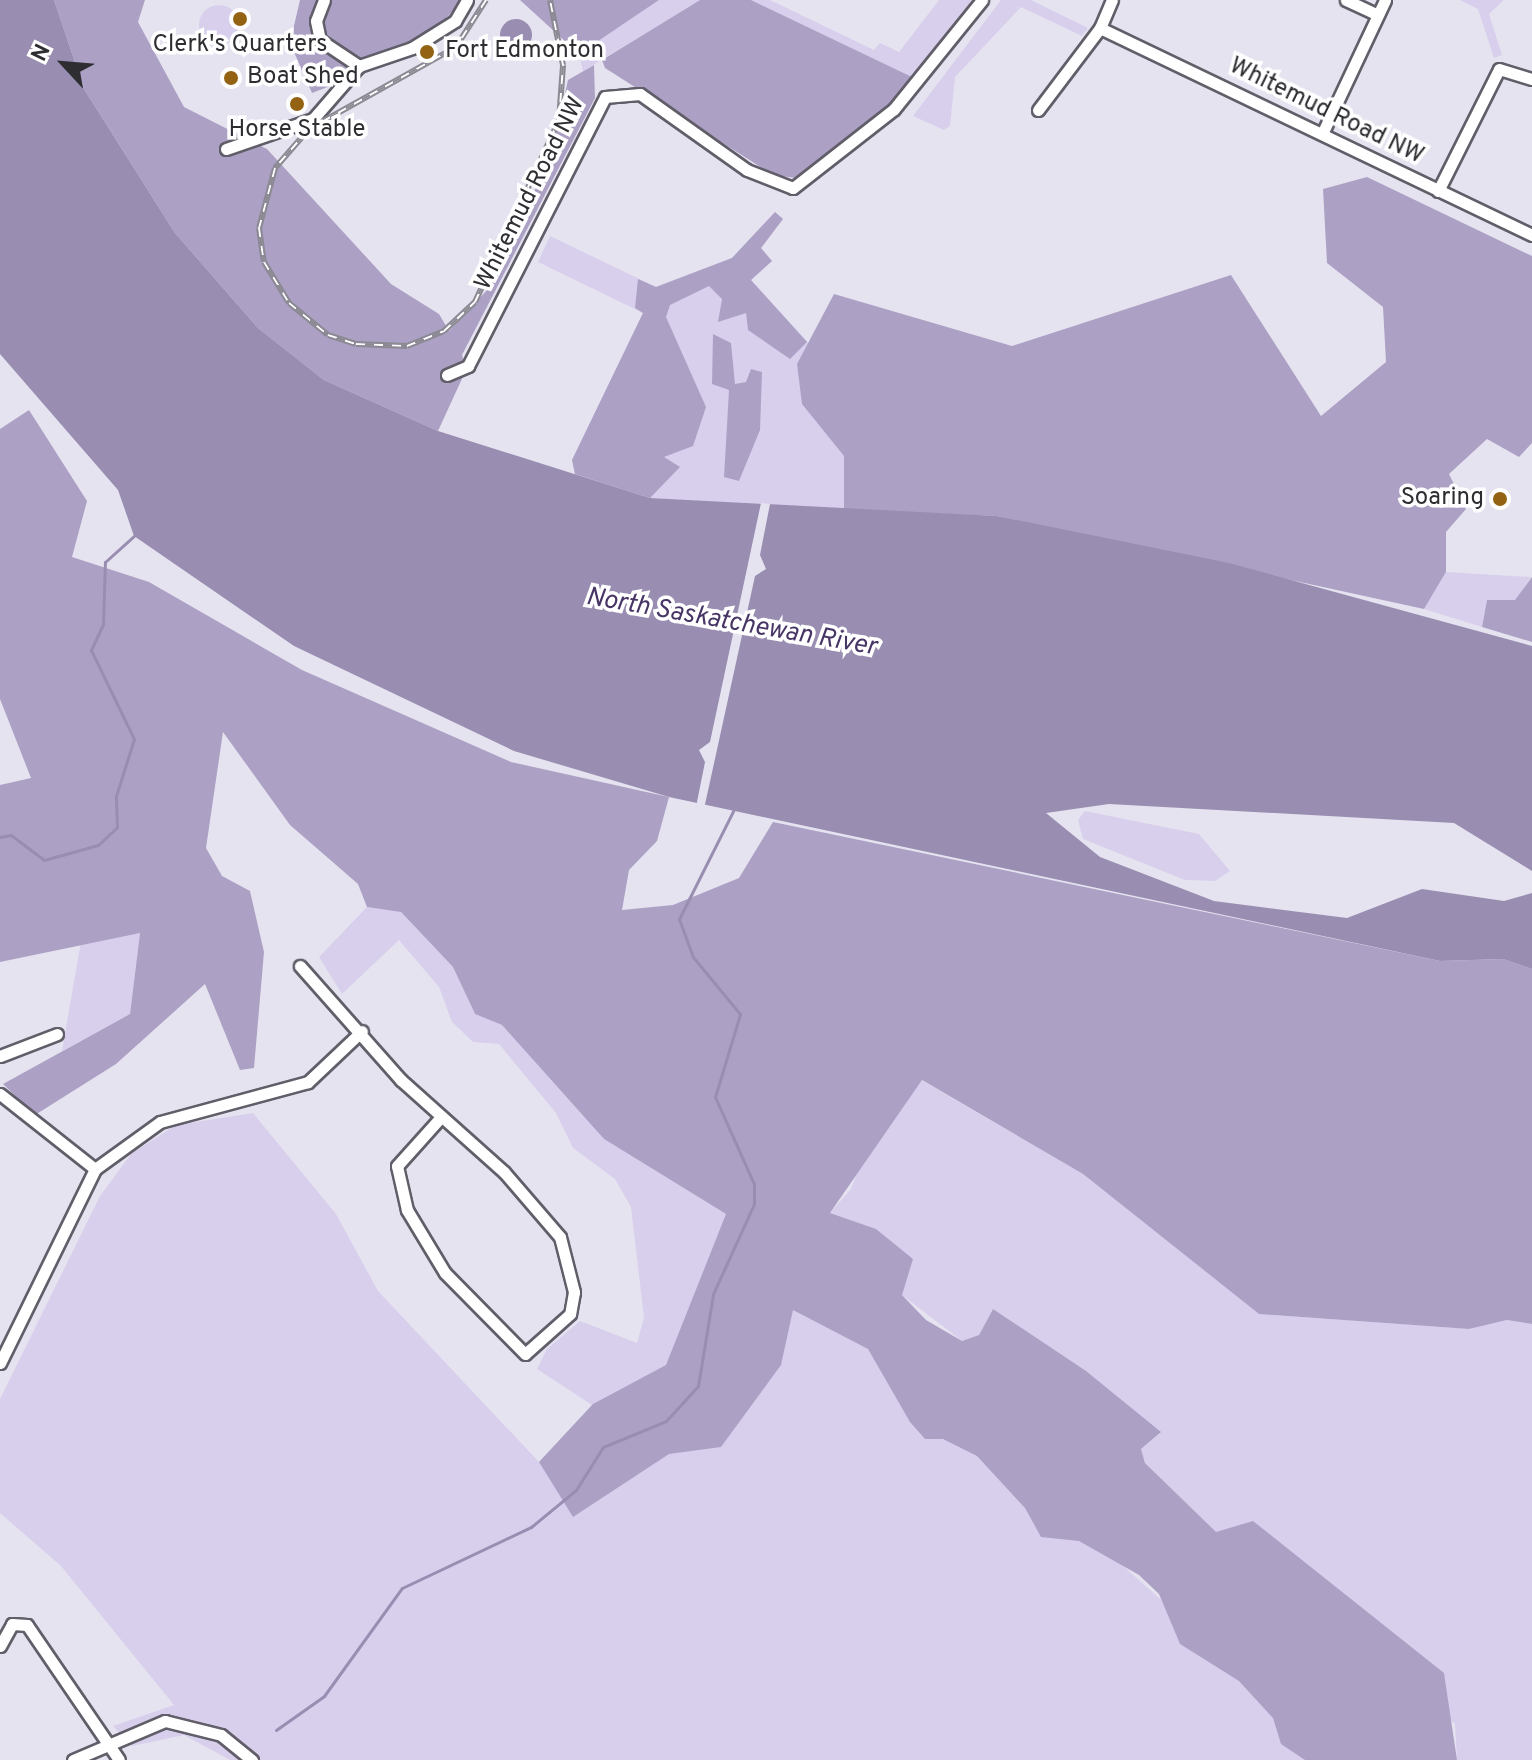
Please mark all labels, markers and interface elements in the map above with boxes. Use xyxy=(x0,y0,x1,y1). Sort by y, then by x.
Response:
marker: Clerk's Quarters xyxy=(231,10,249,28)
north arrow xyxy=(24,24,104,104)
place label: Clerk's Quarters xyxy=(152,32,328,60)
place label: Fort Edmonton xyxy=(445,38,604,66)
text: N xyxy=(26,40,58,66)
marker: Fort Edmonton xyxy=(416,41,438,63)
street label: Whitemud Road NW xyxy=(1224,52,1428,172)
place label: Boat Shed xyxy=(247,64,359,92)
marker: Boat Shed xyxy=(222,69,240,87)
street label: Whitemud Road NW xyxy=(470,93,592,295)
marker: Horse Stable xyxy=(288,95,306,113)
place label: Horse Stable xyxy=(228,117,366,145)
place label: Soaring xyxy=(1401,485,1484,513)
marker: Soaring xyxy=(1491,490,1509,508)
water label: North Saskatchewan River xyxy=(583,582,879,664)

